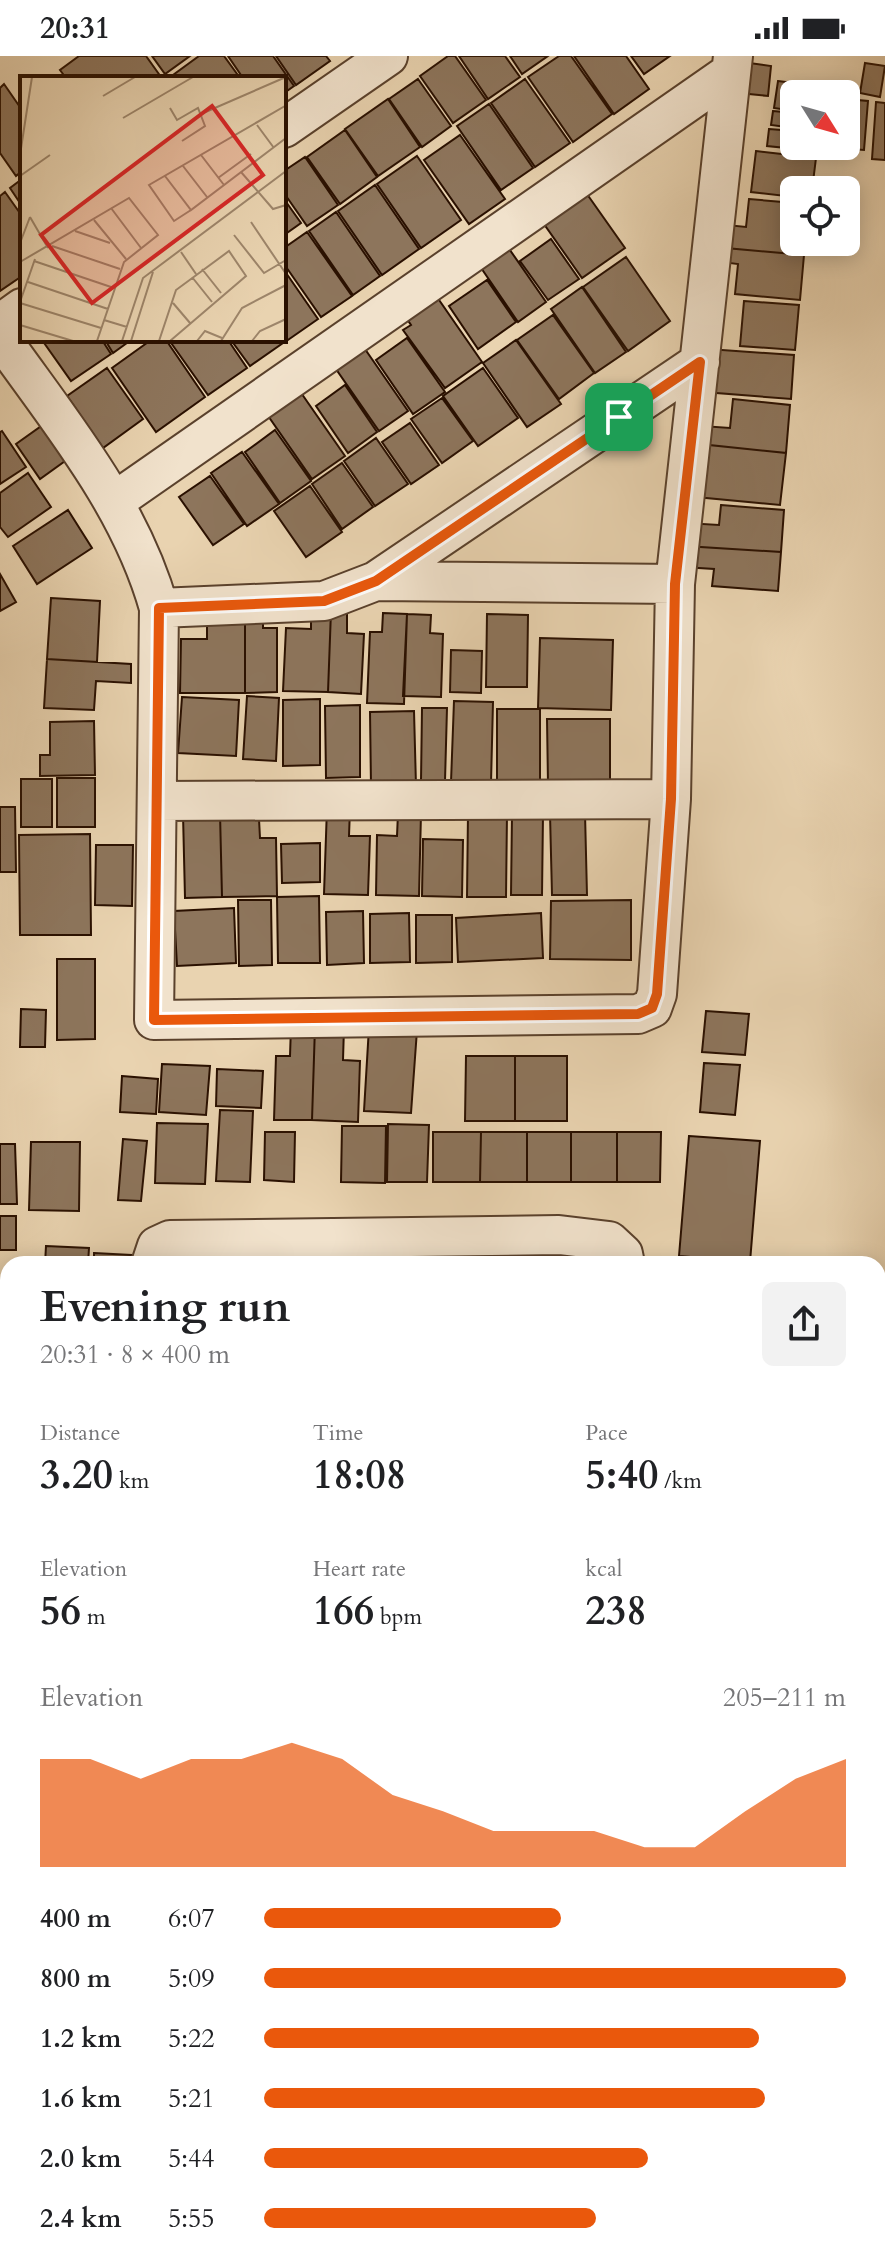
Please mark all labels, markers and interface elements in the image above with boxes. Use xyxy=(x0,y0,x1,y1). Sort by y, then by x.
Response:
text: 20:31 xyxy=(40,8,110,49)
inset map xyxy=(20,76,286,342)
north arrow xyxy=(780,80,860,160)
map controls xyxy=(780,80,860,256)
button: locate xyxy=(780,176,860,256)
pin xyxy=(585,383,653,451)
icon: arrive xyxy=(597,395,641,439)
text: Evening run xyxy=(40,1277,290,1337)
button: share xyxy=(762,1282,846,1366)
text: 20:31 · 8 × 400 m xyxy=(40,1337,230,1372)
text: Distance xyxy=(40,1418,120,1448)
text: Time xyxy=(313,1418,364,1448)
text: Pace xyxy=(585,1418,628,1448)
text: 3.20 xyxy=(40,1448,113,1503)
text: 18:08 xyxy=(313,1448,406,1503)
text: 5:40 xyxy=(585,1448,658,1503)
text: km xyxy=(113,1466,149,1496)
text: /km xyxy=(658,1466,702,1496)
text: Elevation xyxy=(40,1554,127,1584)
text: Heart rate xyxy=(313,1554,406,1584)
text: kcal xyxy=(585,1554,622,1584)
text: 56 xyxy=(40,1584,81,1639)
text: 166 xyxy=(313,1584,374,1639)
text: 238 xyxy=(585,1584,647,1639)
text: m xyxy=(81,1602,106,1632)
text: bpm xyxy=(374,1602,422,1632)
text: Elevation xyxy=(40,1680,143,1715)
text: 205–211 m xyxy=(723,1680,846,1715)
text: 400 m xyxy=(40,1901,111,1936)
text: 6:07 xyxy=(168,1901,215,1936)
text: 800 m xyxy=(40,1961,111,1996)
text: 5:09 xyxy=(168,1961,215,1996)
text: 1.2 km xyxy=(40,2021,121,2056)
text: 5:22 xyxy=(168,2021,215,2056)
text: 1.6 km xyxy=(40,2081,121,2116)
text: 5:21 xyxy=(168,2081,215,2116)
text: 2.0 km xyxy=(40,2141,121,2176)
text: 5:44 xyxy=(168,2141,215,2176)
text: 2.4 km xyxy=(40,2201,121,2236)
text: 5:55 xyxy=(168,2201,215,2236)

